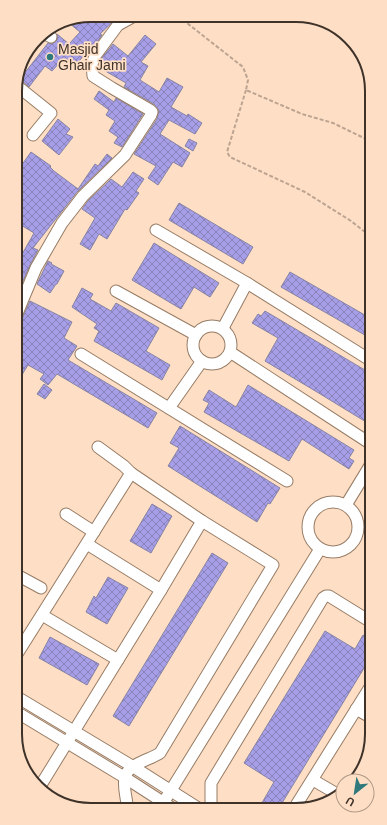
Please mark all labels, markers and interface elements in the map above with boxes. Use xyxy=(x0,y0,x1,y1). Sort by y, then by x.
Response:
place label: Masjid Ghair Jami xyxy=(58,41,126,73)
marker: Masjid Ghair Jami xyxy=(45,52,55,62)
north arrow xyxy=(335,773,375,813)
text: U xyxy=(344,794,356,809)

